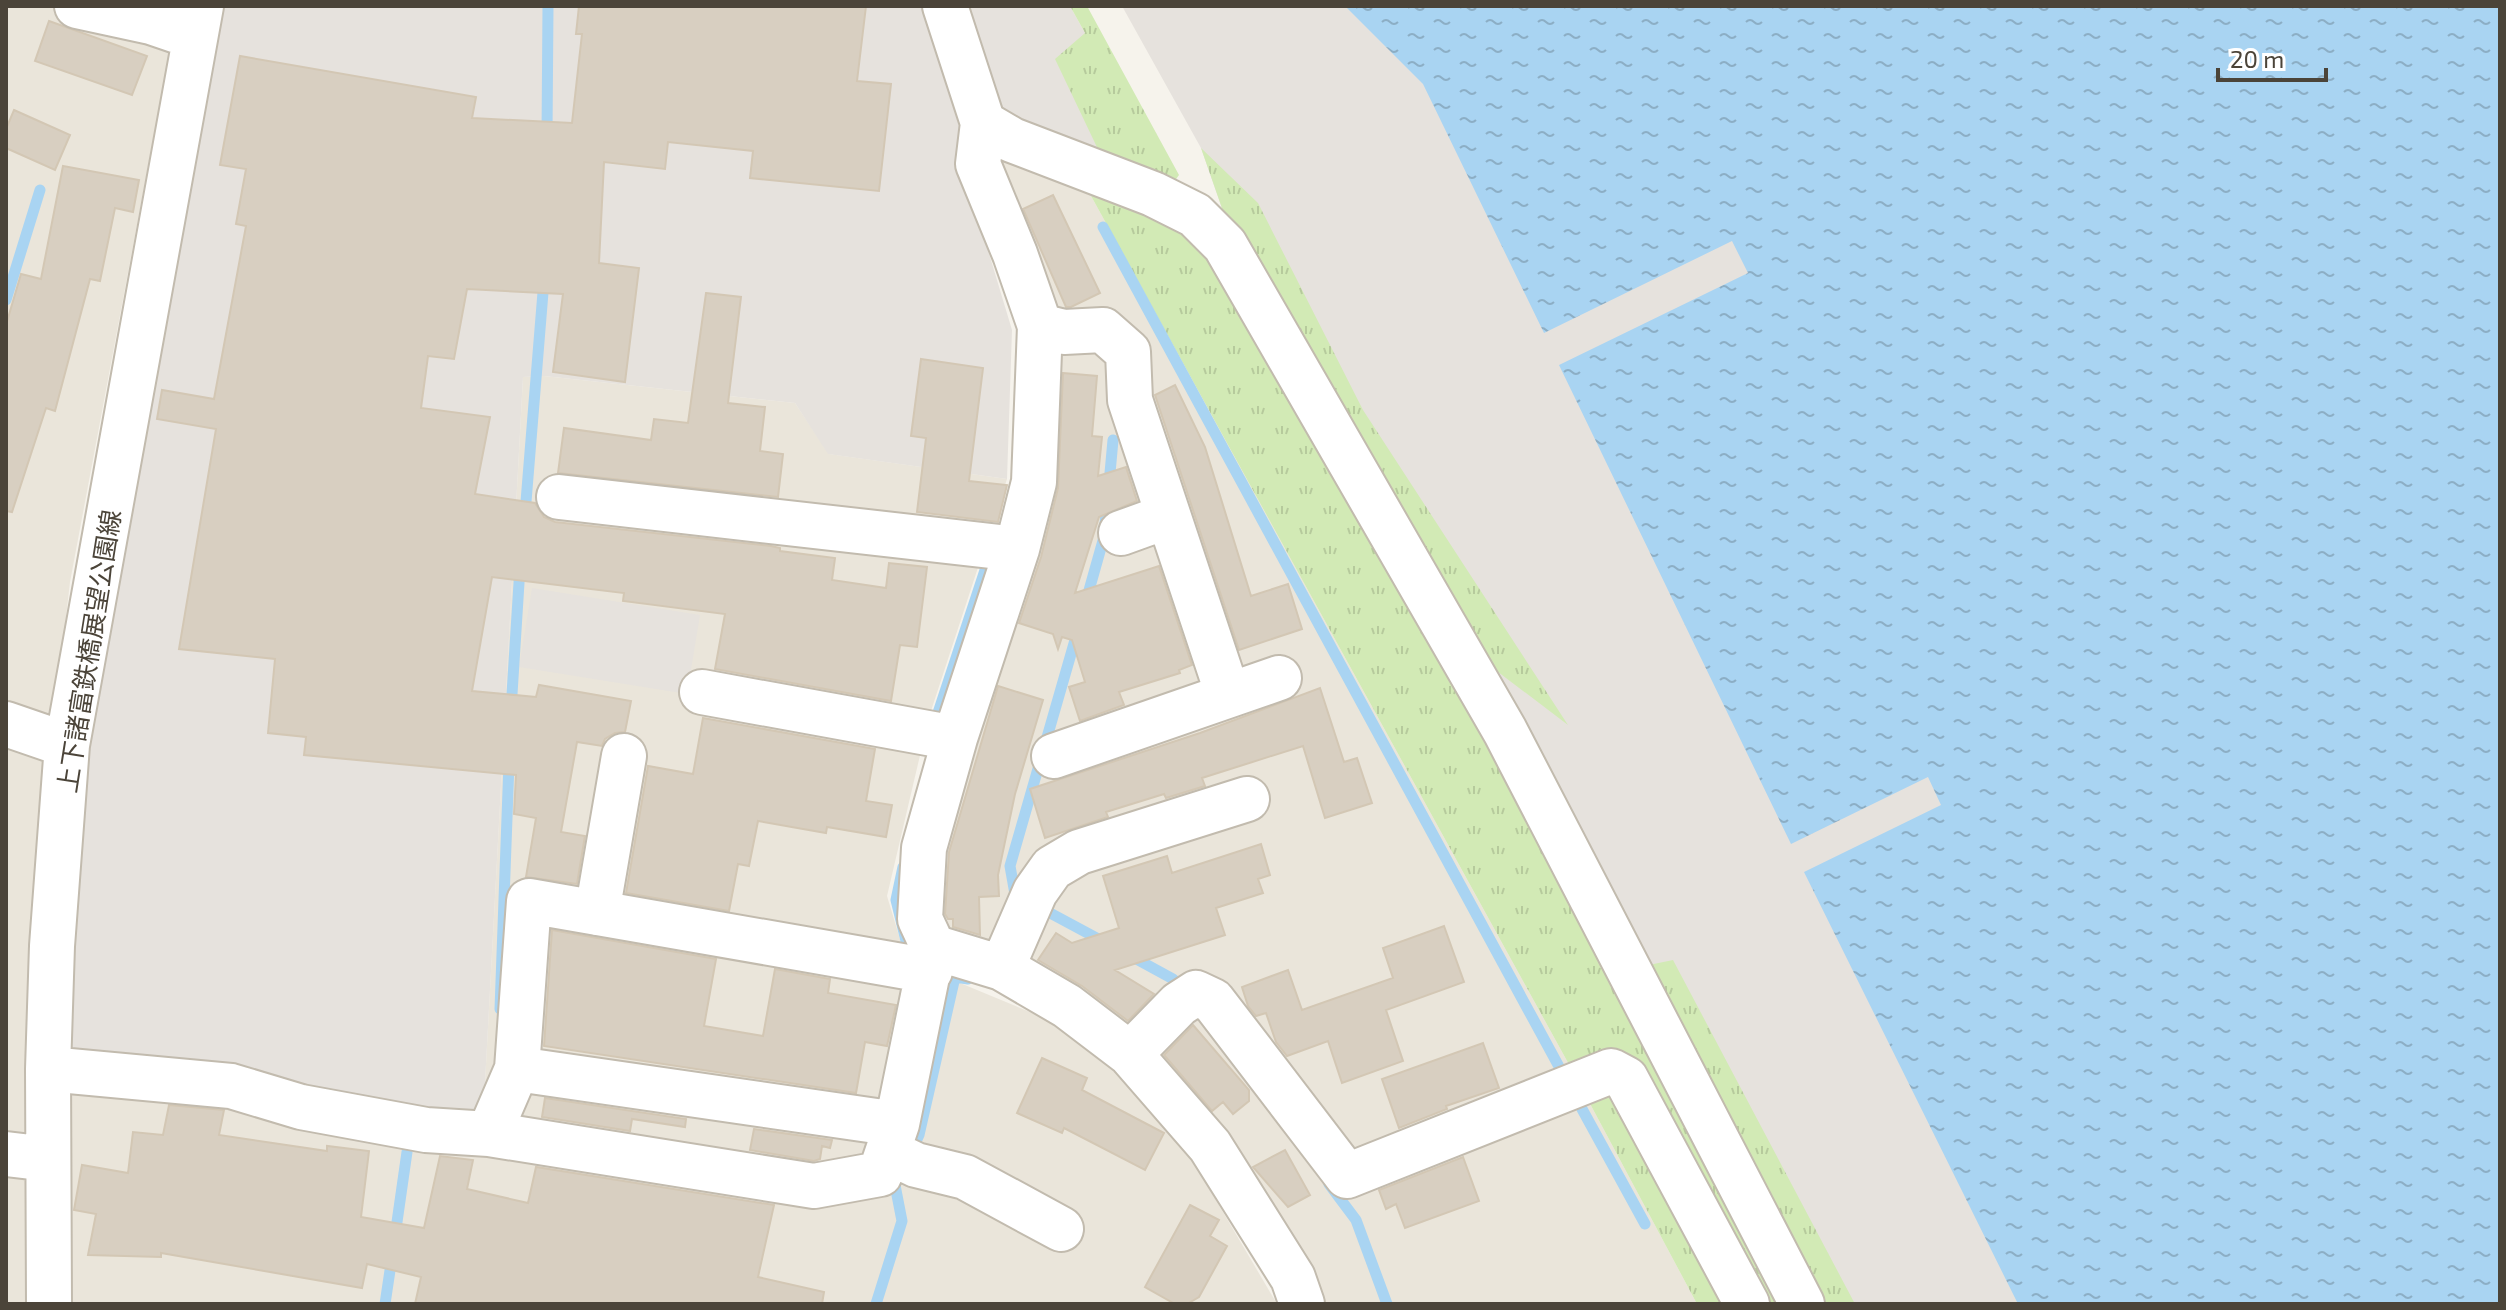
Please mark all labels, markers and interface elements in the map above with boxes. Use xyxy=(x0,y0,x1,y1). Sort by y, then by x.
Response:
scale bar xyxy=(2218,32,2326,82)
text: 20 m xyxy=(2230,44,2284,73)
street label: 上下諸富鉄橋展望公園線 xyxy=(50,507,126,795)

